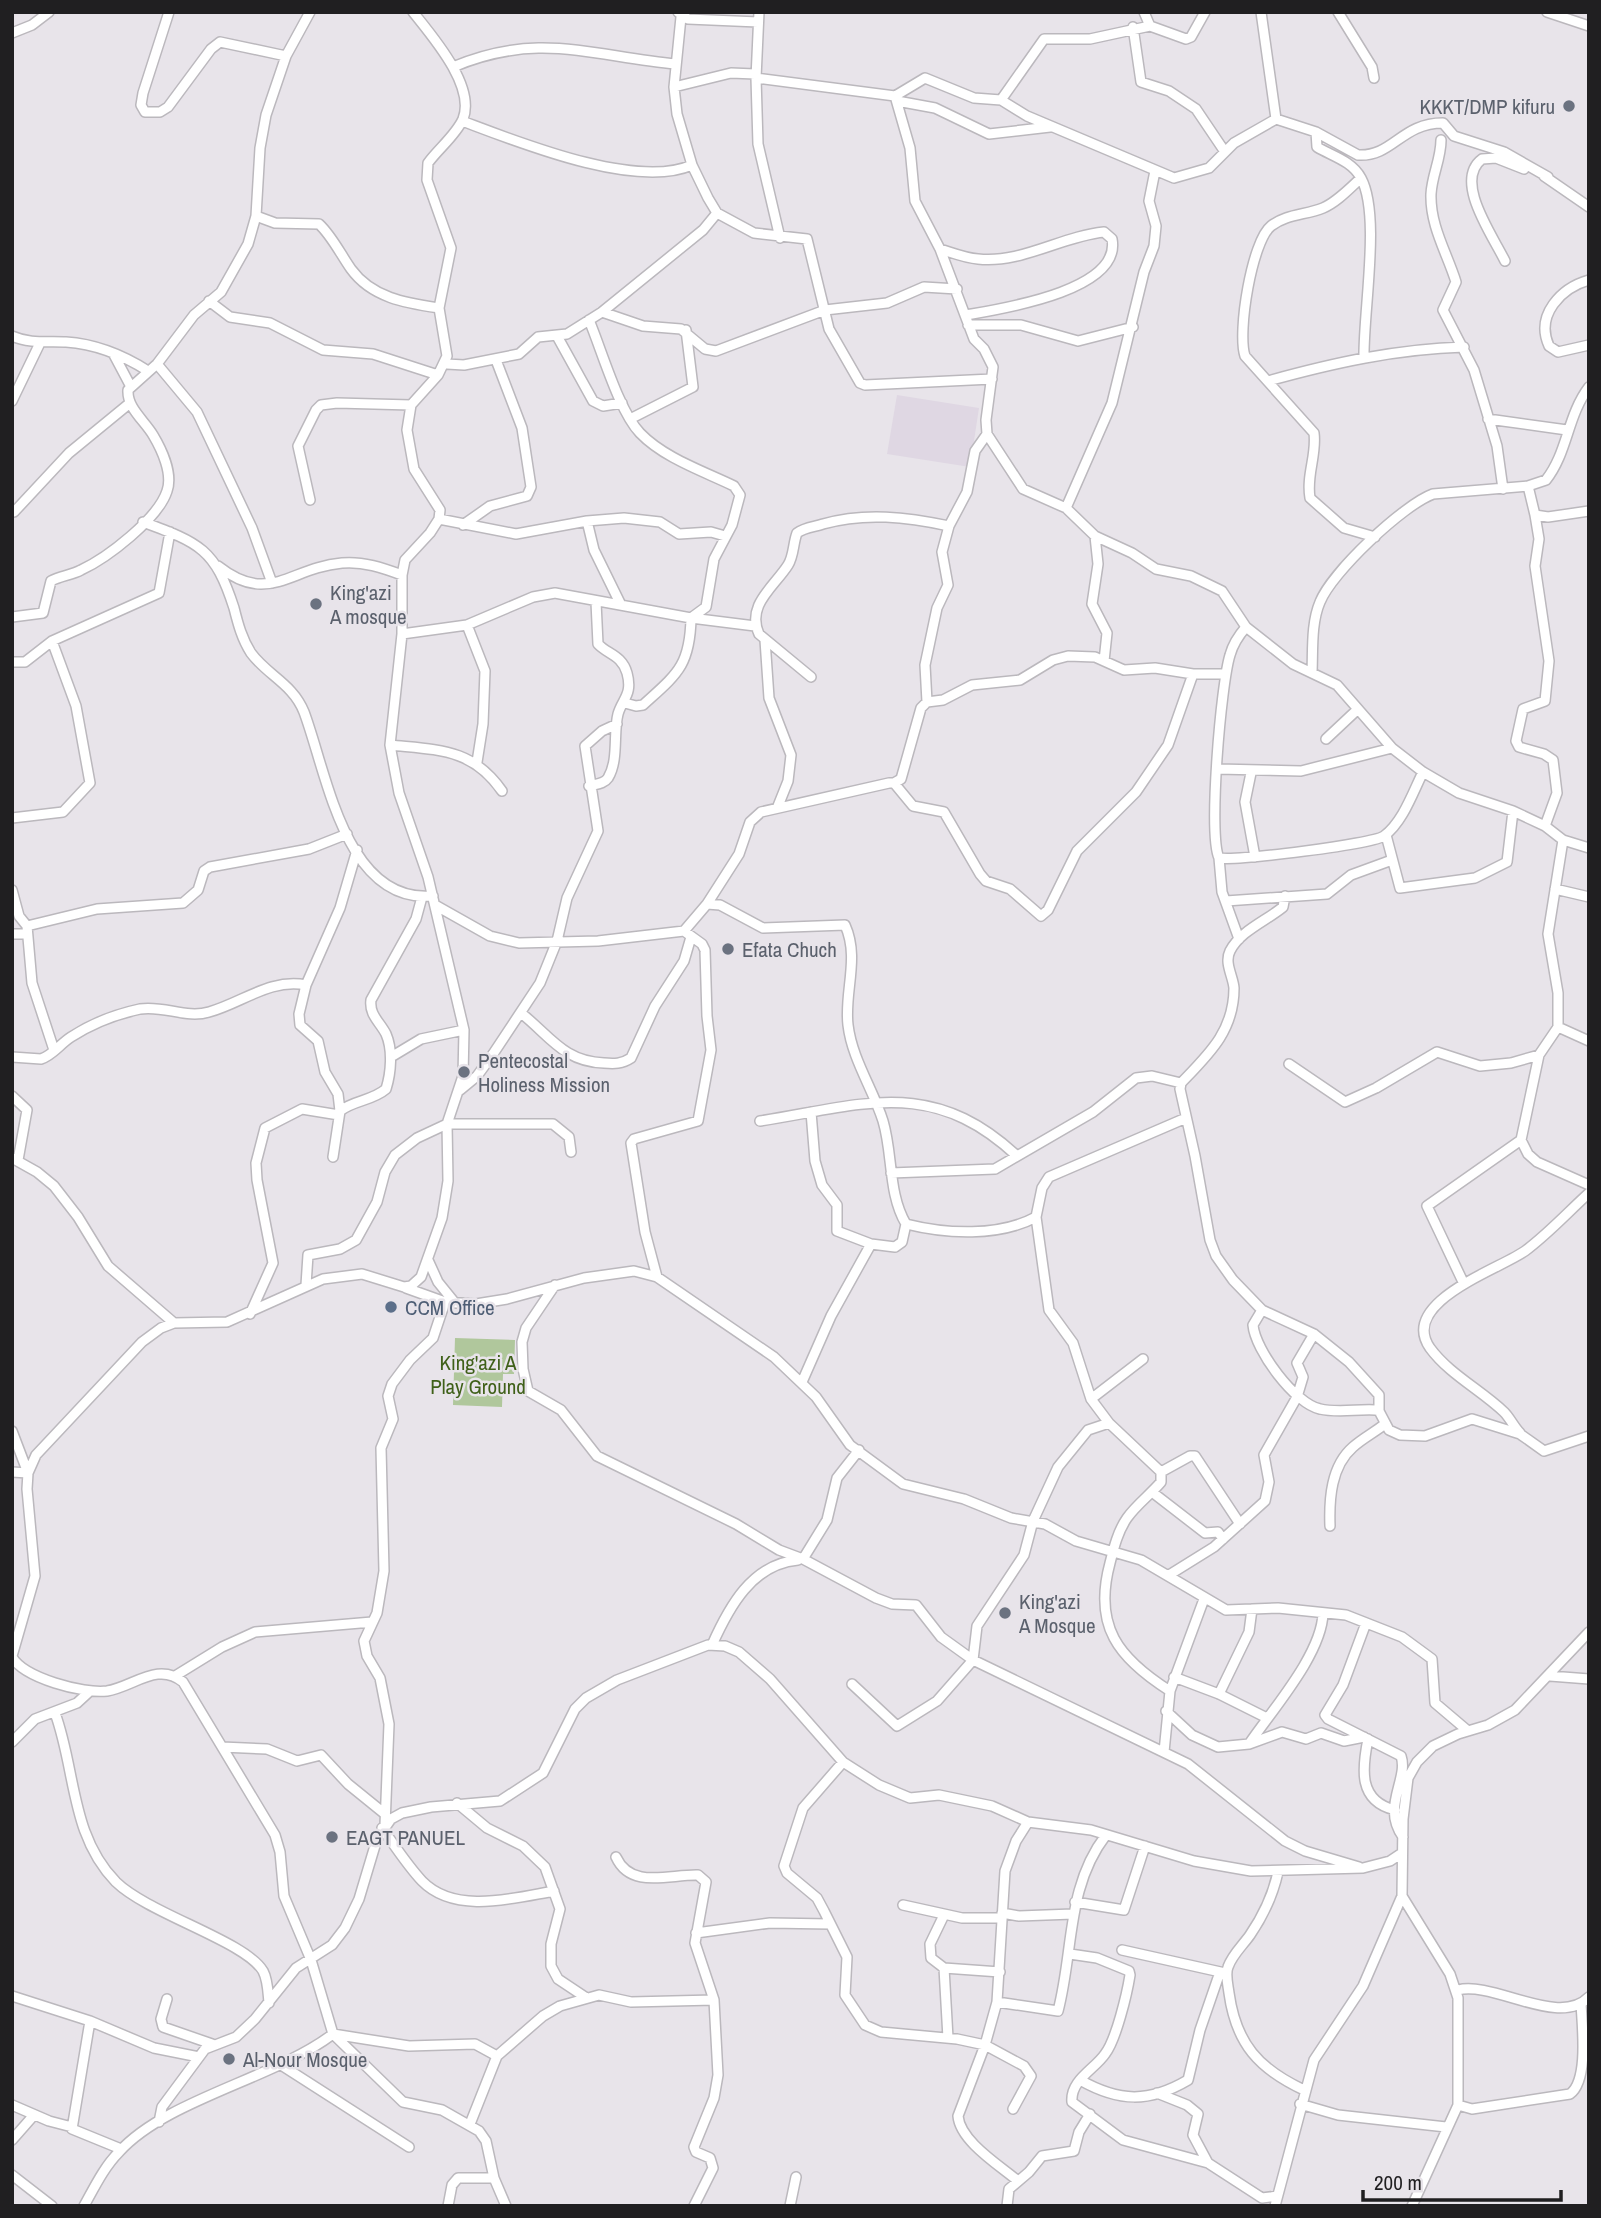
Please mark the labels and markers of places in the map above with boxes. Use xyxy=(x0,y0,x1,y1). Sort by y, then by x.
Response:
place label: KKKT/DMP kifuru xyxy=(1419,92,1555,121)
marker: KKKT/DMP kifuru xyxy=(1561,98,1577,114)
place label: King'azi A mosque xyxy=(329,578,407,631)
marker: King'azi A mosque xyxy=(308,596,324,612)
place label: Efata Chuch xyxy=(742,935,837,964)
marker: Efata Chuch xyxy=(720,941,736,957)
place label: Pentecostal Holiness Mission xyxy=(478,1046,610,1099)
marker: Pentecostal Holiness Mission xyxy=(456,1064,472,1080)
place label: CCM Office xyxy=(405,1293,495,1322)
marker: CCM Office xyxy=(383,1299,399,1315)
place label: King'azi A Mosque xyxy=(1018,1587,1096,1640)
marker: King'azi A Mosque xyxy=(997,1605,1013,1621)
place label: EAGT PANUEL xyxy=(346,1823,465,1852)
marker: EAGT PANUEL xyxy=(324,1829,340,1845)
place label: Al-Nour Mosque xyxy=(242,2045,367,2074)
marker: Al-Nour Mosque xyxy=(221,2051,237,2067)

